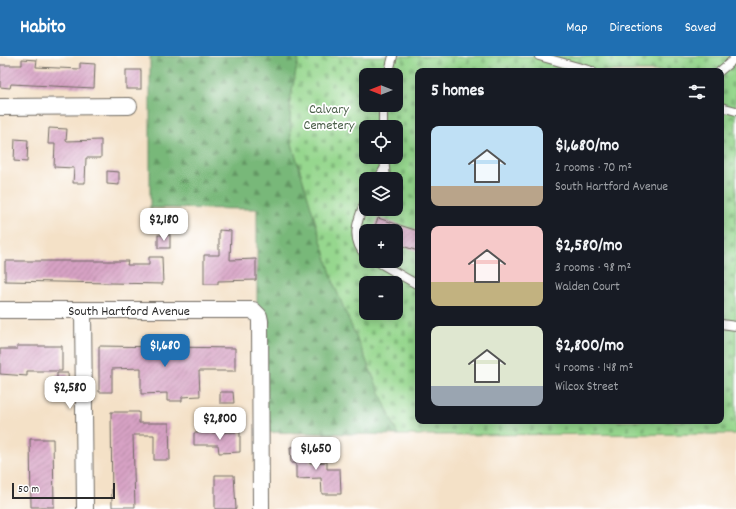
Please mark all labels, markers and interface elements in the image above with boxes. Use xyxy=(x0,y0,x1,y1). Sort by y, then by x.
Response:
text: Habito xyxy=(20,15,66,42)
text: Map xyxy=(566,18,588,38)
text: Directions xyxy=(610,18,663,38)
text: Saved xyxy=(685,18,716,38)
north arrow xyxy=(359,68,403,112)
map controls xyxy=(359,68,403,320)
text: 5 homes xyxy=(431,80,484,104)
icon: filters xyxy=(686,81,708,103)
park label: Calvary Cemetery xyxy=(303,100,355,136)
button: locate xyxy=(359,120,403,164)
text: $1,680/mo xyxy=(555,135,619,159)
icon: home xyxy=(463,142,511,190)
text: 2 rooms · 70 m² xyxy=(555,159,632,178)
button: layers xyxy=(359,172,403,216)
text: South Hartford Avenue xyxy=(555,178,668,197)
pin: $2,180 xyxy=(131,208,197,242)
text: $2,180 xyxy=(149,211,179,230)
button: + xyxy=(359,224,403,268)
text: $2,580/mo xyxy=(555,235,622,259)
icon: home xyxy=(463,242,511,290)
text: 3 rooms · 98 m² xyxy=(555,259,631,278)
button: − xyxy=(359,276,403,320)
text: Walden Court xyxy=(555,278,620,297)
street label: South Hartford Avenue xyxy=(68,302,190,322)
pin: $1,680 xyxy=(132,334,198,368)
text: $2,800/mo xyxy=(555,335,624,359)
text: $1,680 xyxy=(150,337,180,356)
icon: home xyxy=(463,342,511,390)
text: 4 rooms · 148 m² xyxy=(555,359,633,378)
pin: $2,580 xyxy=(37,376,103,410)
text: Wilcox Street xyxy=(555,378,618,397)
text: $2,580 xyxy=(53,379,87,398)
pin: $2,800 xyxy=(187,407,253,441)
text: $2,800 xyxy=(203,410,237,429)
pin: $1,650 xyxy=(283,437,349,471)
text: $1,650 xyxy=(300,440,332,459)
scale bar xyxy=(12,481,115,500)
text: 50 m xyxy=(18,482,39,498)

